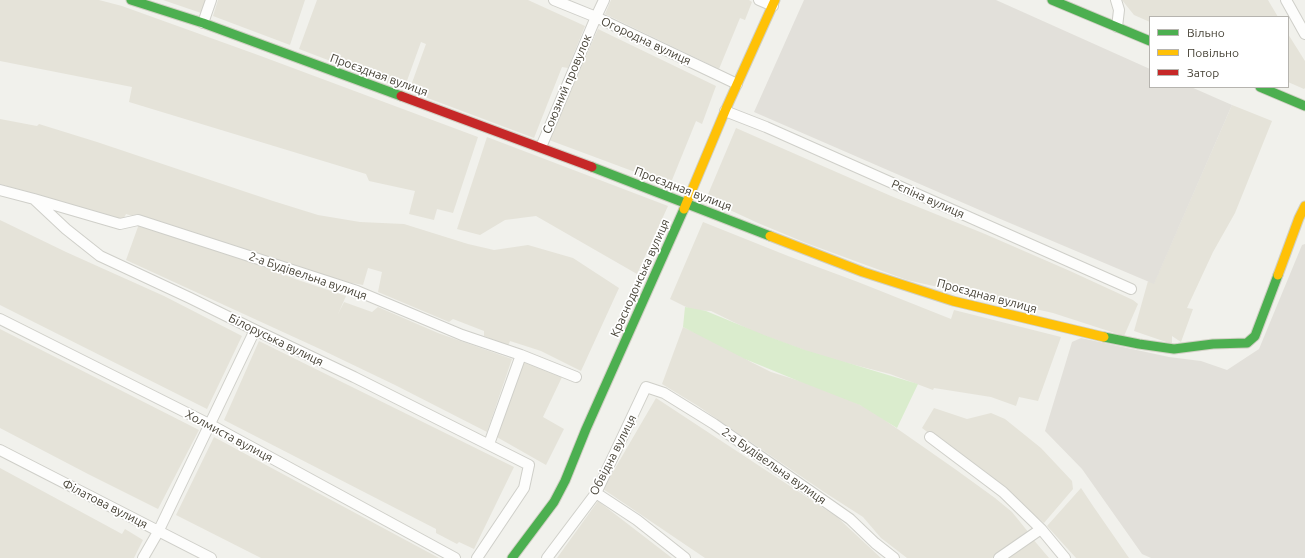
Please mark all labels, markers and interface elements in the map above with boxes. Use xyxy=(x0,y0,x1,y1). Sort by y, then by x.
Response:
street label: Огородна вулиця xyxy=(599,14,693,68)
legend xyxy=(1149,16,1289,88)
text: Вільно xyxy=(1187,26,1225,39)
street label: Союзний провулок xyxy=(540,32,594,136)
text: Повільно xyxy=(1187,46,1239,59)
street label: Проєздная вулиця xyxy=(328,51,430,99)
text: Затор xyxy=(1187,66,1219,79)
street label: Проєздная вулиця xyxy=(632,164,734,214)
street label: Рєпіна вулиця xyxy=(889,176,967,222)
street label: Краснодонська вулиця xyxy=(607,217,673,339)
street label: 2-а Будівельна вулиця xyxy=(247,249,369,303)
street label: Проєздная вулиця xyxy=(935,276,1039,316)
street label: Білоруська вулиця xyxy=(226,311,326,369)
street label: Холмиста вулиця xyxy=(183,407,275,465)
street label: Обвідна вулиця xyxy=(586,412,640,498)
street label: 2-а Будівельна вулиця xyxy=(719,424,829,508)
street label: Філатова вулиця xyxy=(60,476,150,532)

